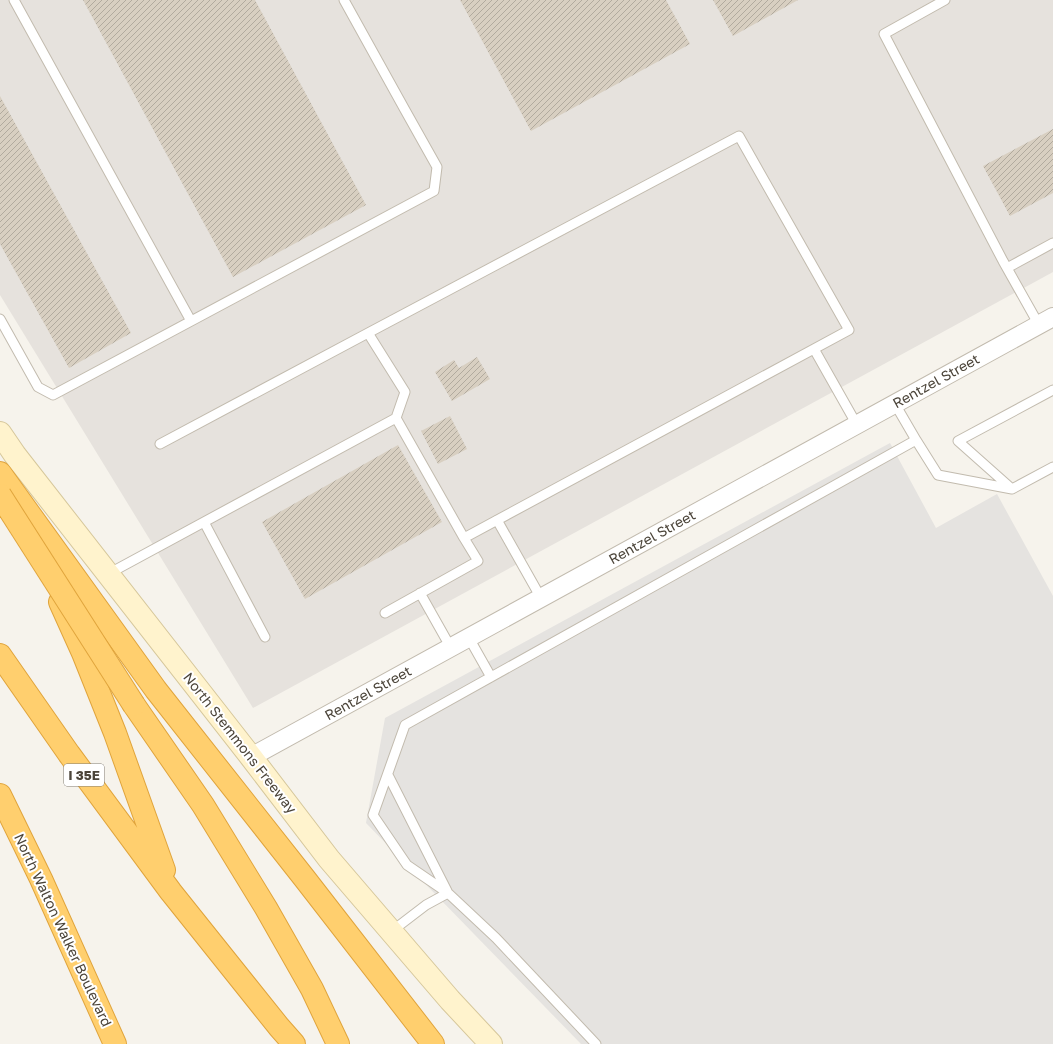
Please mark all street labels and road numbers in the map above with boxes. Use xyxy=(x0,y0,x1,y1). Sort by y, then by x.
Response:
street label: Rentzel Street xyxy=(889,350,982,411)
street label: Rentzel Street xyxy=(605,506,698,567)
street label: Rentzel Street xyxy=(321,662,414,723)
street label: North Stemmons Freeway xyxy=(180,669,301,817)
road number: I 35E xyxy=(64,764,104,786)
street label: North Walton Walker Boulevard xyxy=(11,830,116,1029)

